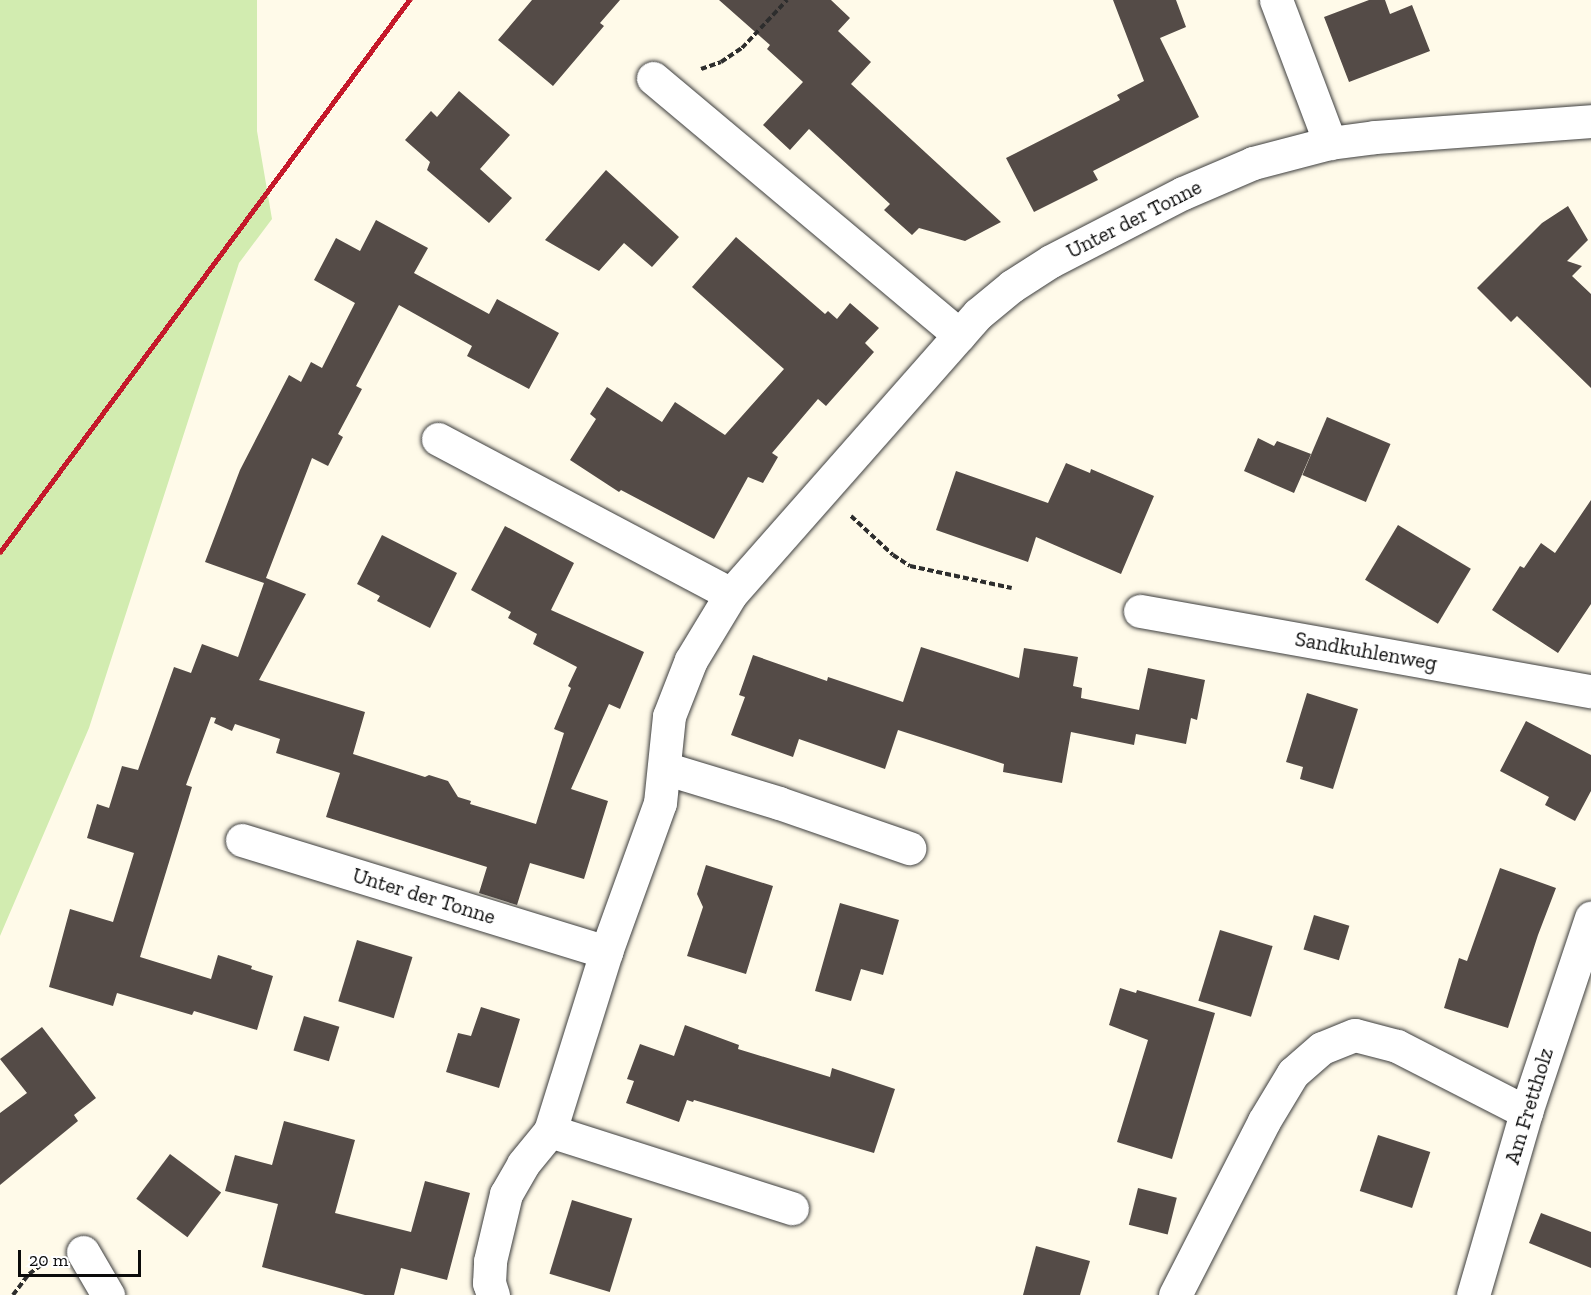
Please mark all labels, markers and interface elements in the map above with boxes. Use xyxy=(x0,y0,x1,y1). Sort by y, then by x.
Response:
street label: Unter der Tonne xyxy=(1062,174,1206,264)
street label: Sandkuhlenweg xyxy=(1293,626,1439,676)
street label: Unter der Tonne xyxy=(349,862,499,930)
street label: Am Frettholz xyxy=(1499,1045,1559,1167)
scale bar xyxy=(21,1238,144,1276)
text: 20 m xyxy=(29,1249,68,1271)

